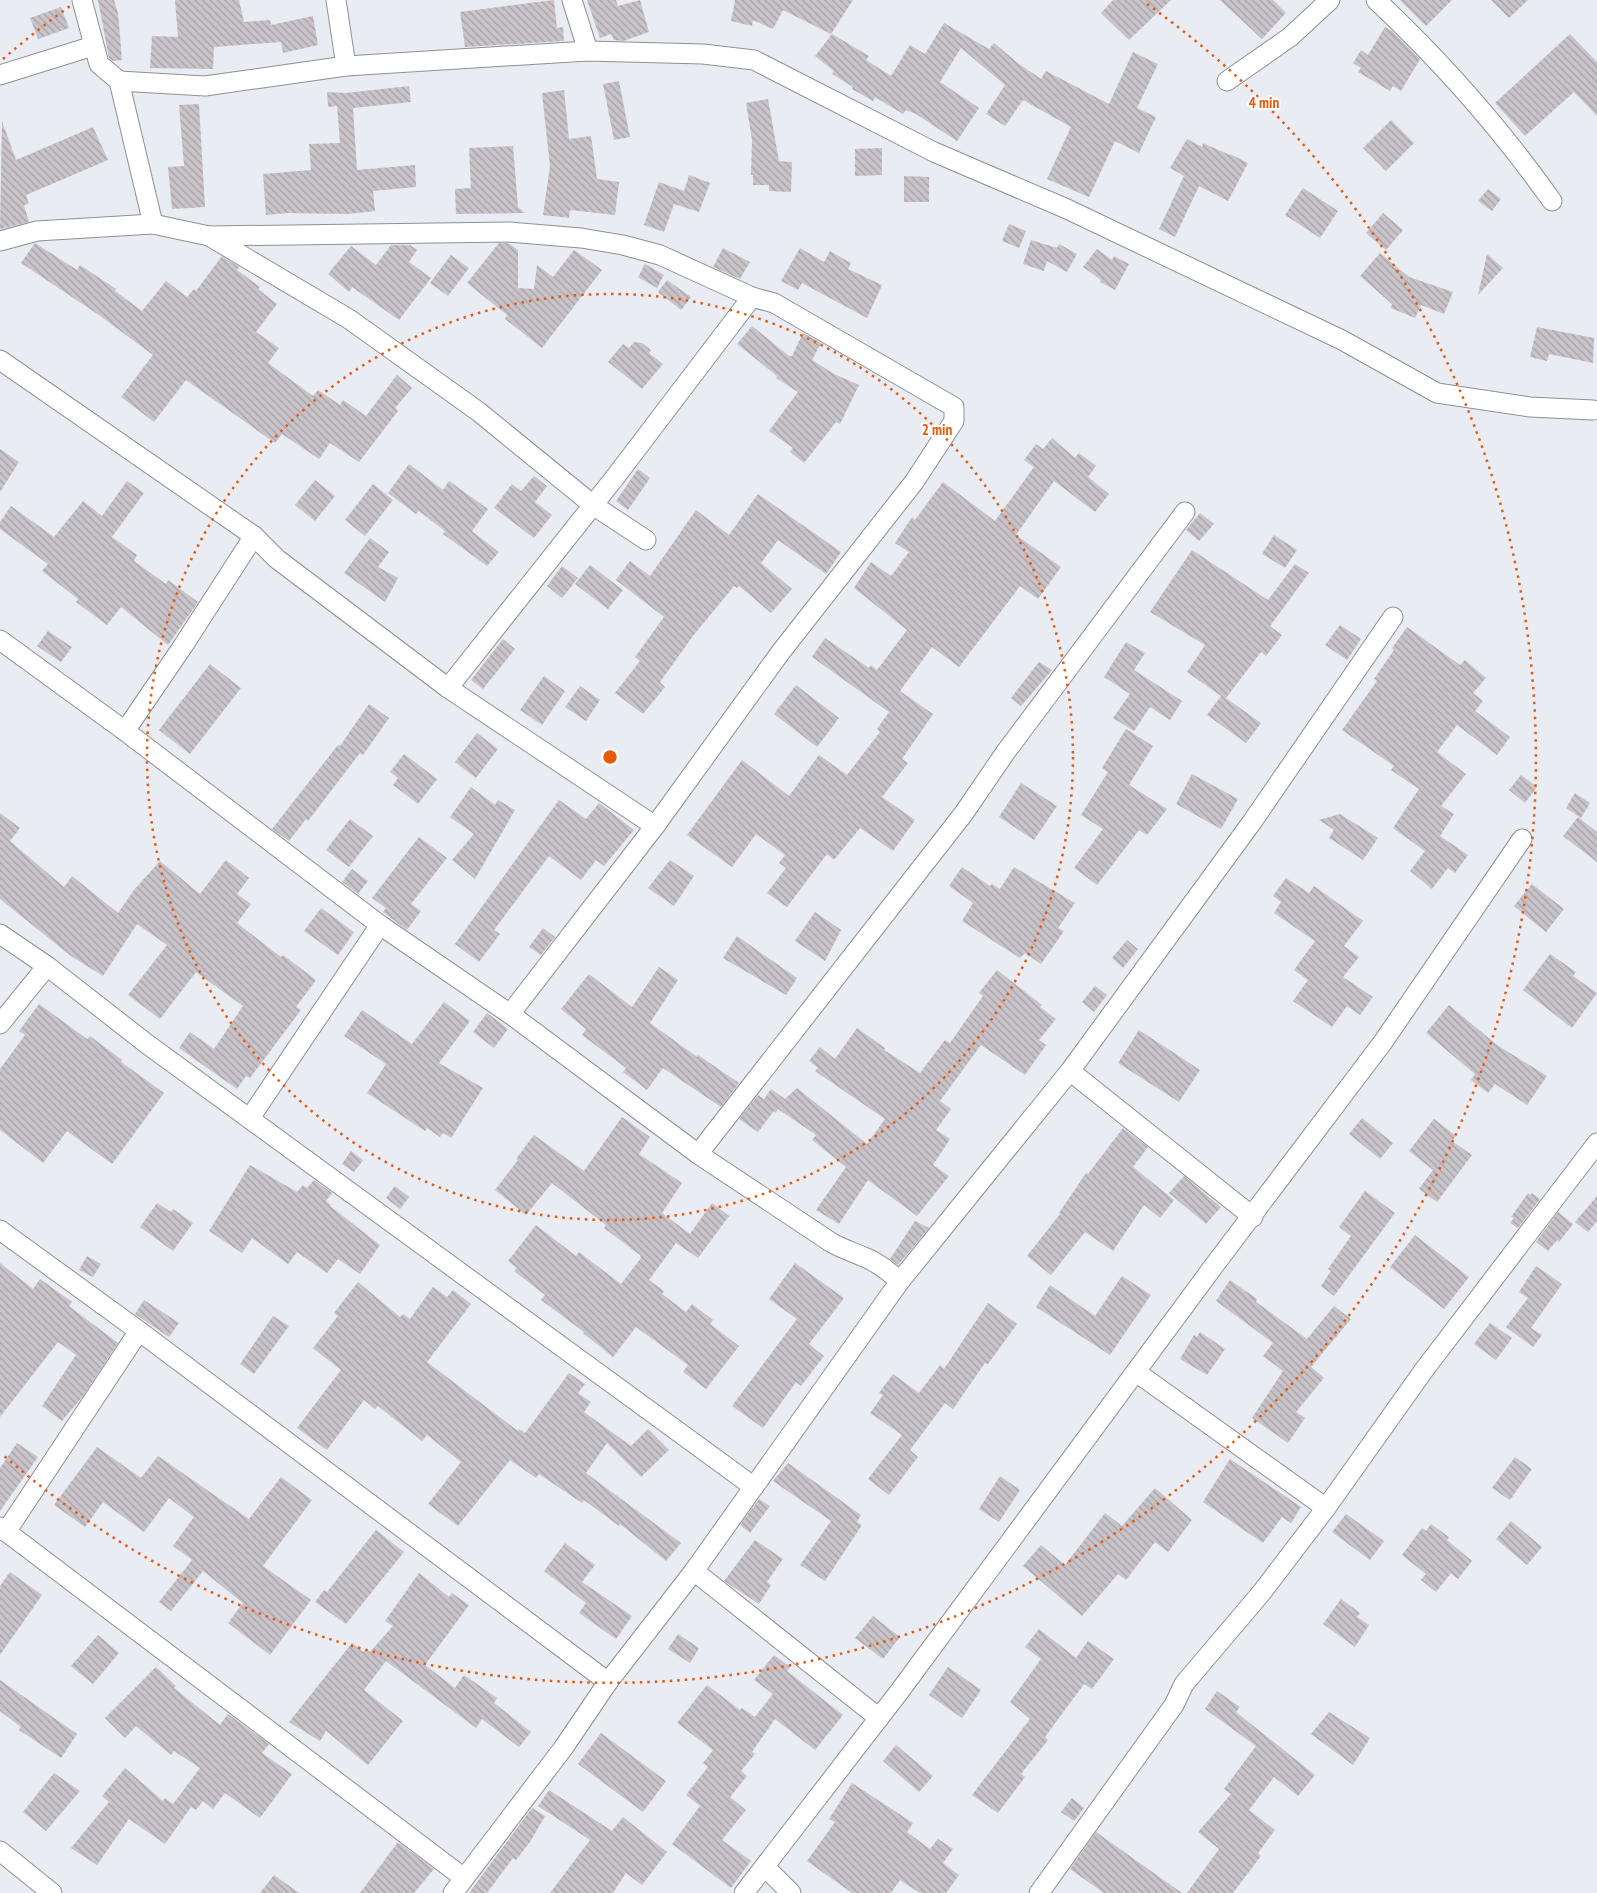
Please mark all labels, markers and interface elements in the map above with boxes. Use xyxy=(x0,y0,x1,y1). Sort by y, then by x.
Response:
text: 4 min xyxy=(1249,93,1279,112)
text: 2 min xyxy=(922,420,952,439)
centre of rings xyxy=(601,748,619,766)

